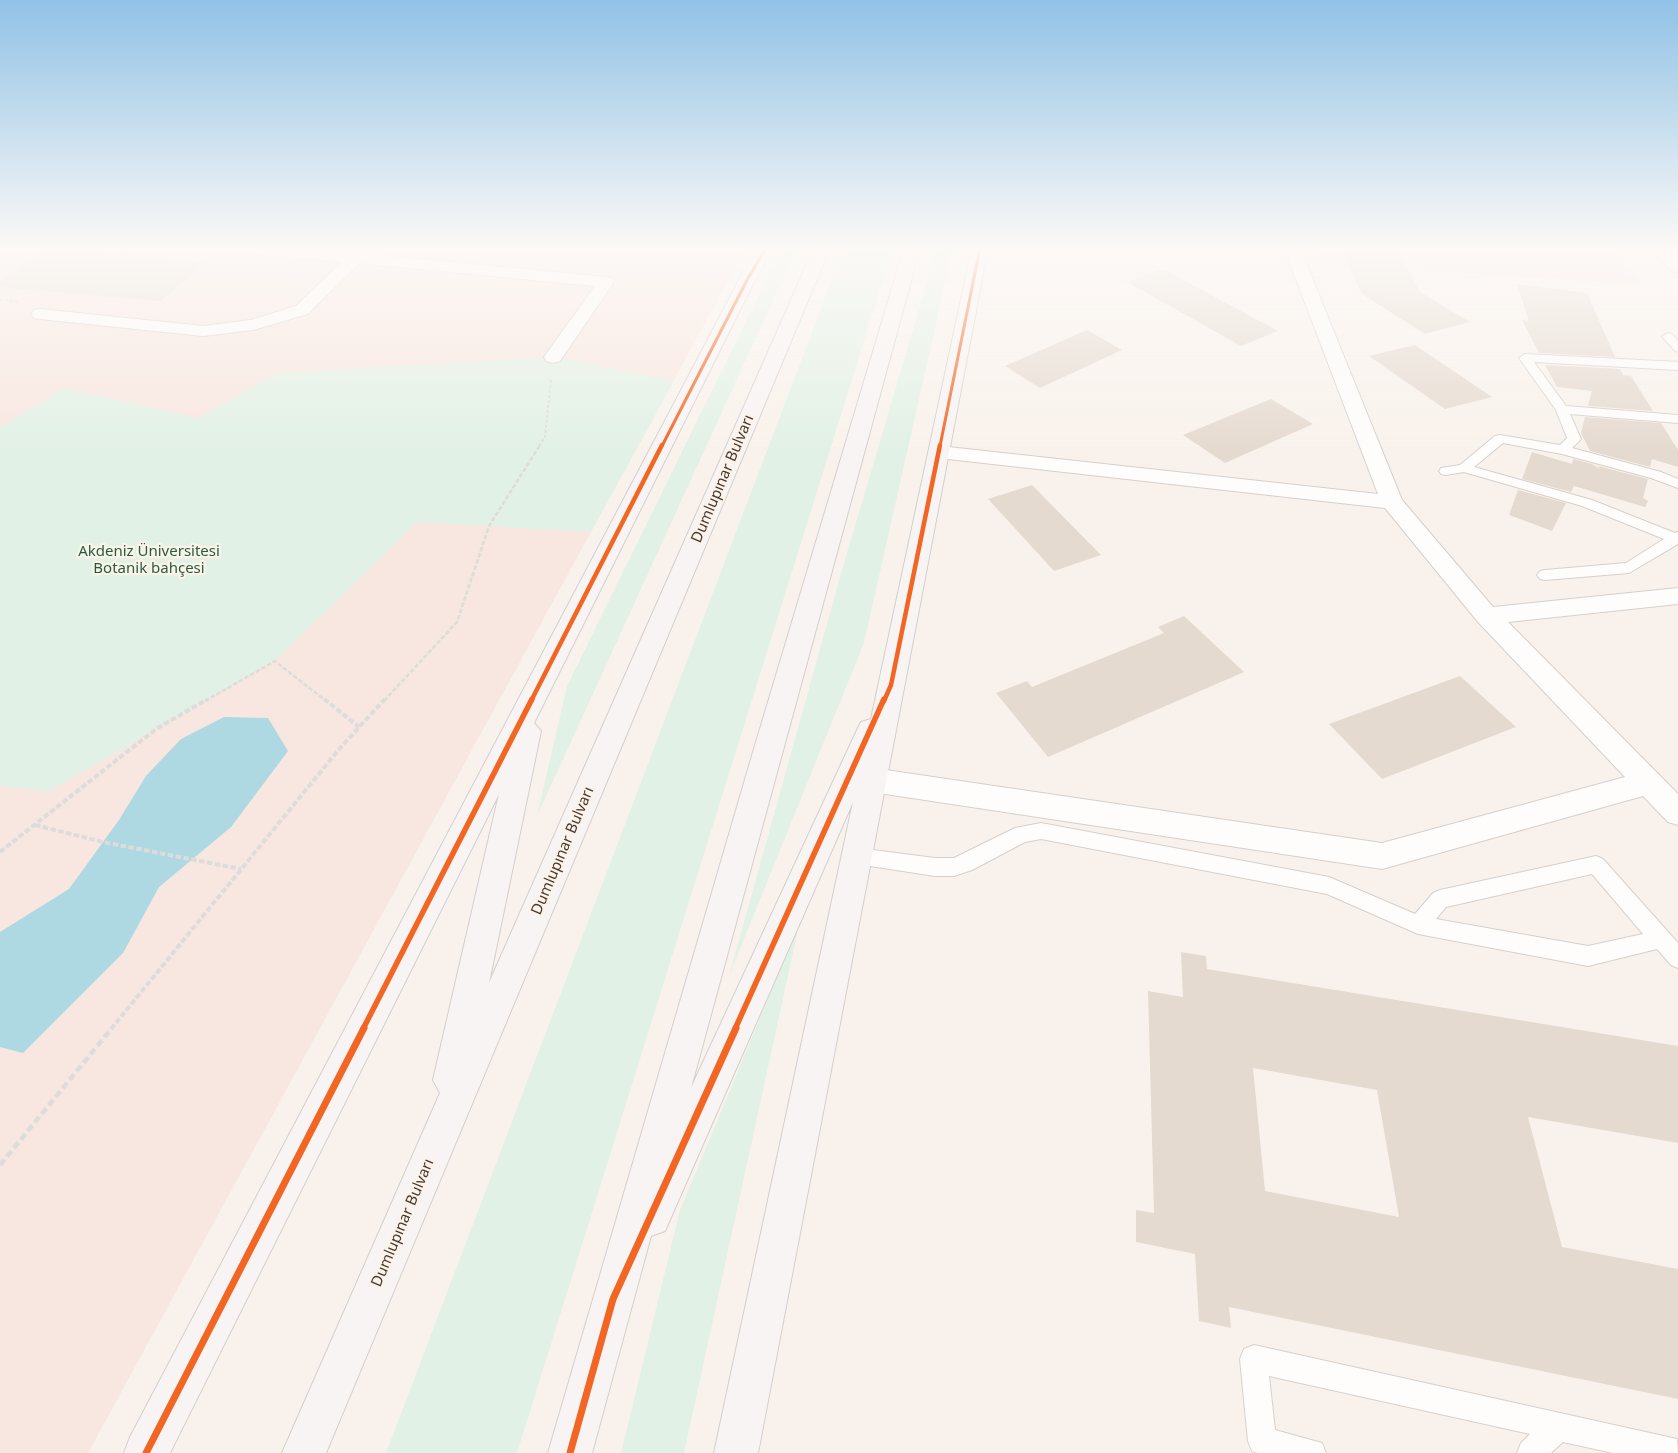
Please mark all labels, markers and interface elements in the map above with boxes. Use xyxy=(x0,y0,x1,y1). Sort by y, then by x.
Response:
street label: Dumlupınar Bulvarı xyxy=(688,412,758,546)
park label: Akdeniz Üniversitesi Botanik bahçesi xyxy=(78,543,220,578)
street label: Dumlupınar Bulvarı xyxy=(528,784,598,918)
street label: Dumlupınar Bulvarı xyxy=(368,1156,438,1290)

